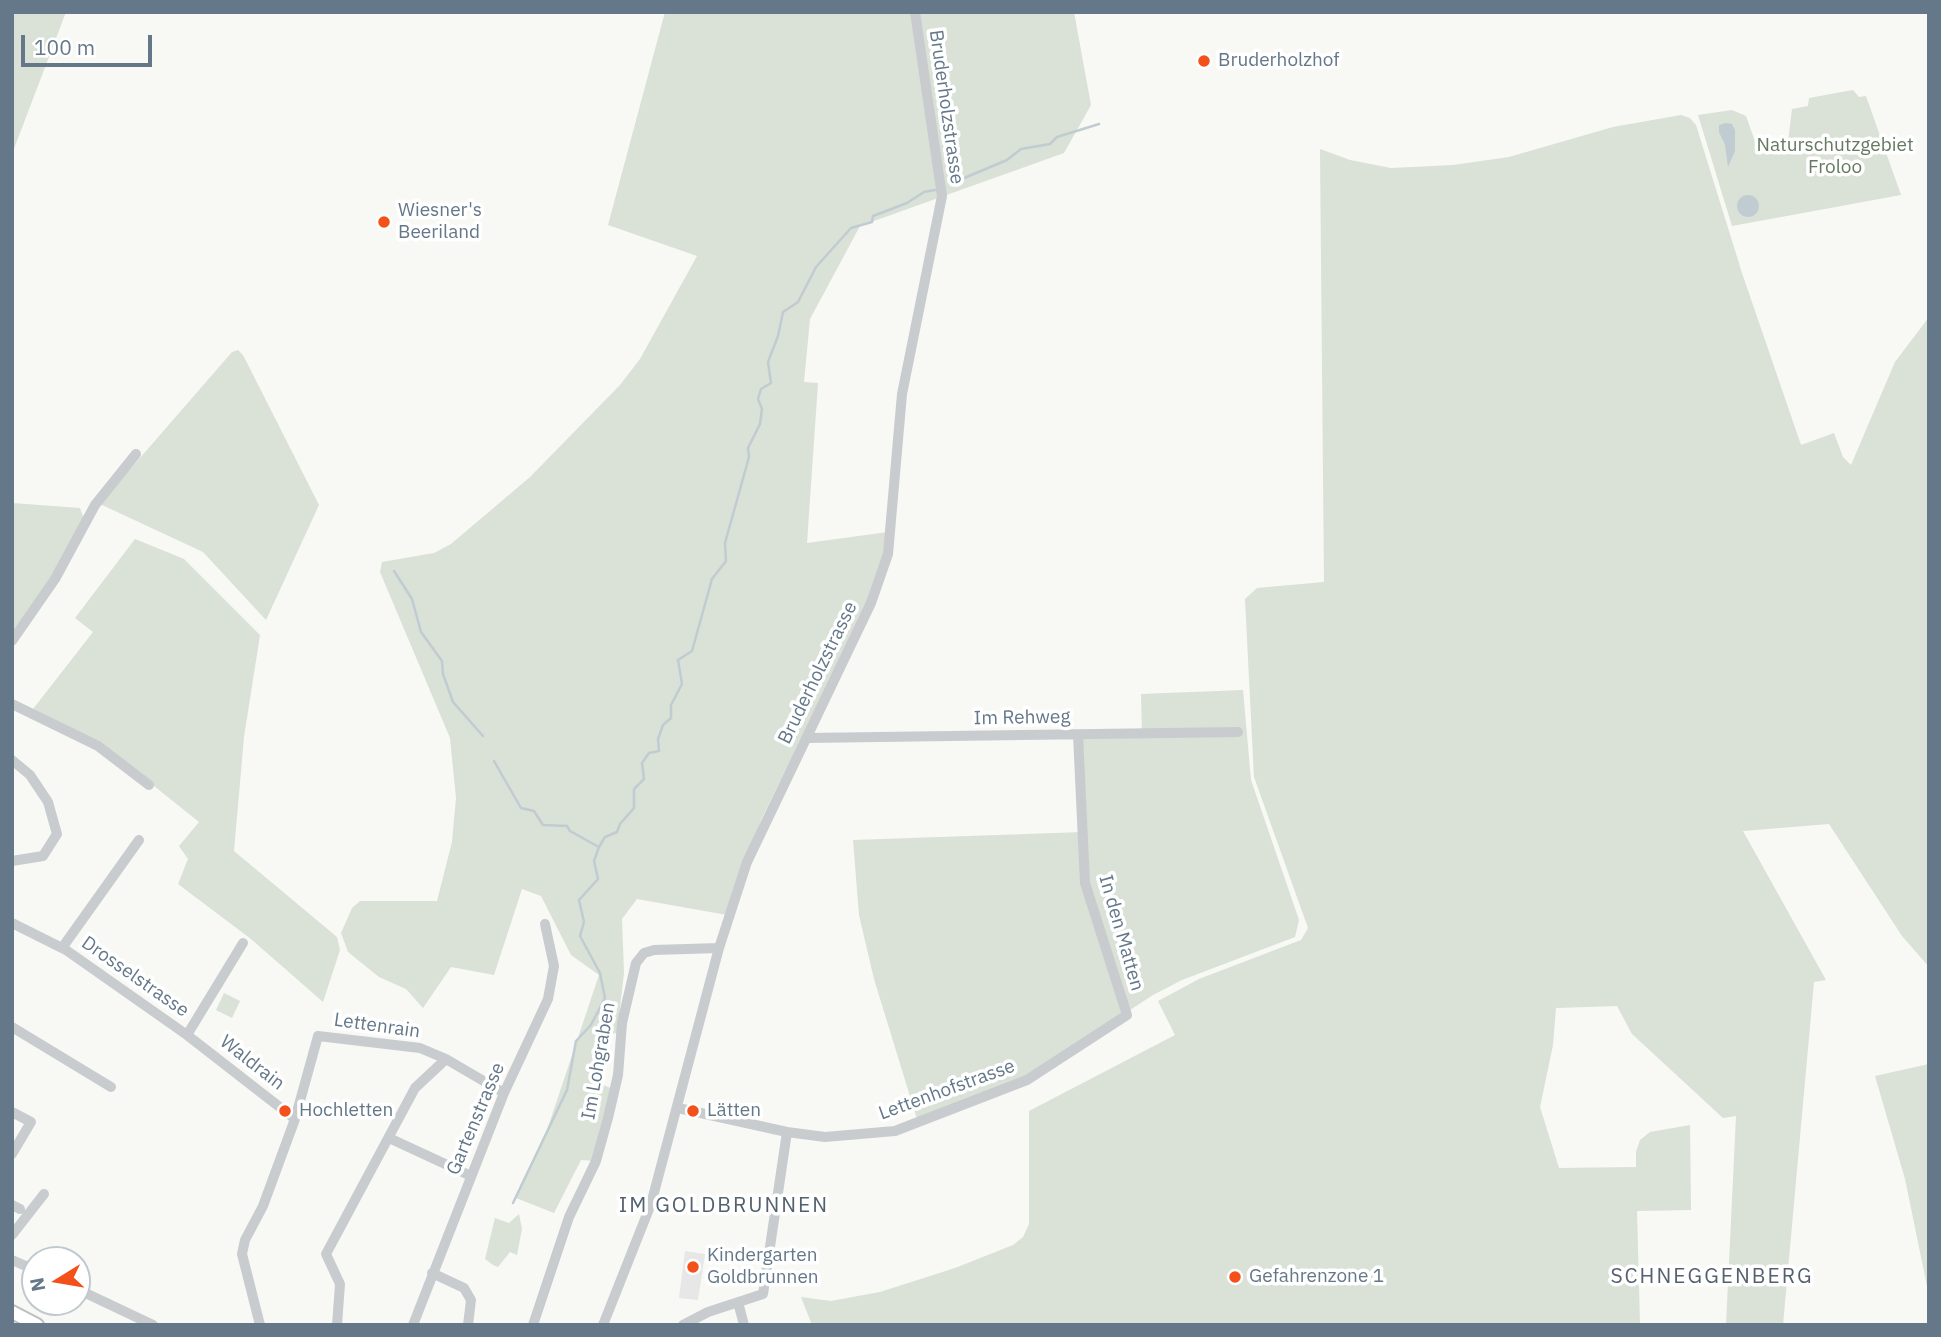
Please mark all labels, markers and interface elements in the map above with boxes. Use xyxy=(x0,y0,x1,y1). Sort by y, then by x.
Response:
scale bar xyxy=(24,21,156,65)
street label: Bruderholzstrasse xyxy=(924,28,968,186)
text: 100 m xyxy=(34,33,95,61)
place label: Bruderholzhof xyxy=(1218,50,1339,72)
marker: Bruderholzhof xyxy=(1196,53,1212,69)
park label: Naturschutzgebiet Froloo xyxy=(1756,135,1914,179)
place label: Wiesner's Beeriland xyxy=(398,200,482,244)
marker: Wiesner's Beeriland xyxy=(376,214,392,230)
street label: Bruderholzstrasse xyxy=(774,598,862,748)
street label: Im Rehweg xyxy=(973,706,1071,730)
street label: In den Matten xyxy=(1094,872,1148,994)
street label: Drosselstrasse xyxy=(77,932,193,1022)
street label: Im Lohgraben xyxy=(577,1001,621,1121)
street label: Lettenrain xyxy=(333,1009,421,1043)
street label: Waldrain xyxy=(215,1031,289,1095)
street label: Lettenhofstrasse xyxy=(876,1055,1018,1125)
street label: Gartenstrasse xyxy=(442,1059,510,1179)
place label: Hochletten xyxy=(299,1100,393,1122)
place label: Lätten xyxy=(707,1100,761,1122)
marker: Hochletten xyxy=(277,1103,293,1119)
marker: Lätten xyxy=(685,1103,701,1119)
district label: IM GOLDBRUNNEN xyxy=(621,1193,827,1219)
place label: Kindergarten Goldbrunnen xyxy=(707,1245,819,1289)
north arrow xyxy=(21,1246,91,1316)
marker: Kindergarten Goldbrunnen xyxy=(685,1259,701,1275)
district label: SCHNEGGENBERG xyxy=(1612,1264,1812,1290)
place label: Gefahrenzone 1 xyxy=(1249,1266,1384,1288)
marker: Gefahrenzone 1 xyxy=(1227,1269,1243,1285)
text: N xyxy=(24,1276,50,1294)

